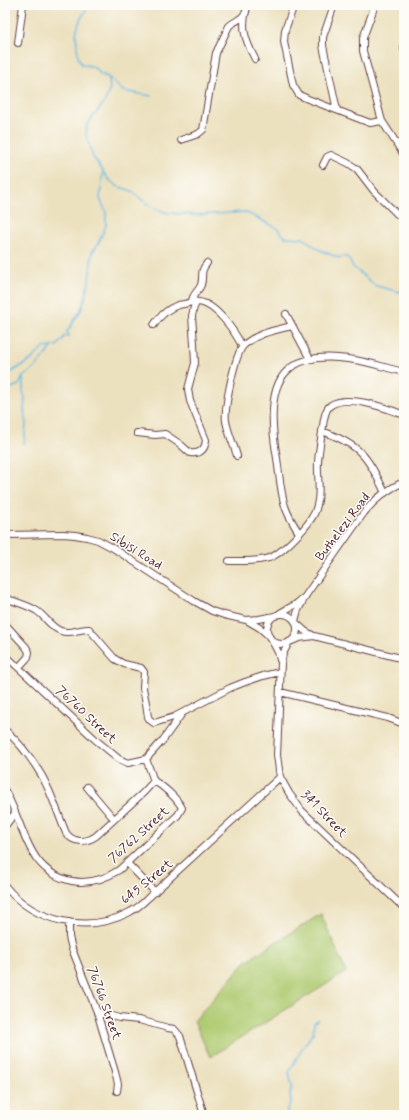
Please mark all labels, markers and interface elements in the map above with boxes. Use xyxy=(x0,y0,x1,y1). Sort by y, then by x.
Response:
street label: Buthelezi Road xyxy=(312,489,374,565)
street label: Sibisi Road xyxy=(107,528,165,574)
street label: 76760 Street xyxy=(52,682,120,748)
street label: 341 Street xyxy=(297,787,351,842)
street label: 76762 Street xyxy=(105,803,173,867)
street label: 645 Street xyxy=(117,856,177,908)
street label: 76766 Street xyxy=(83,964,125,1042)

